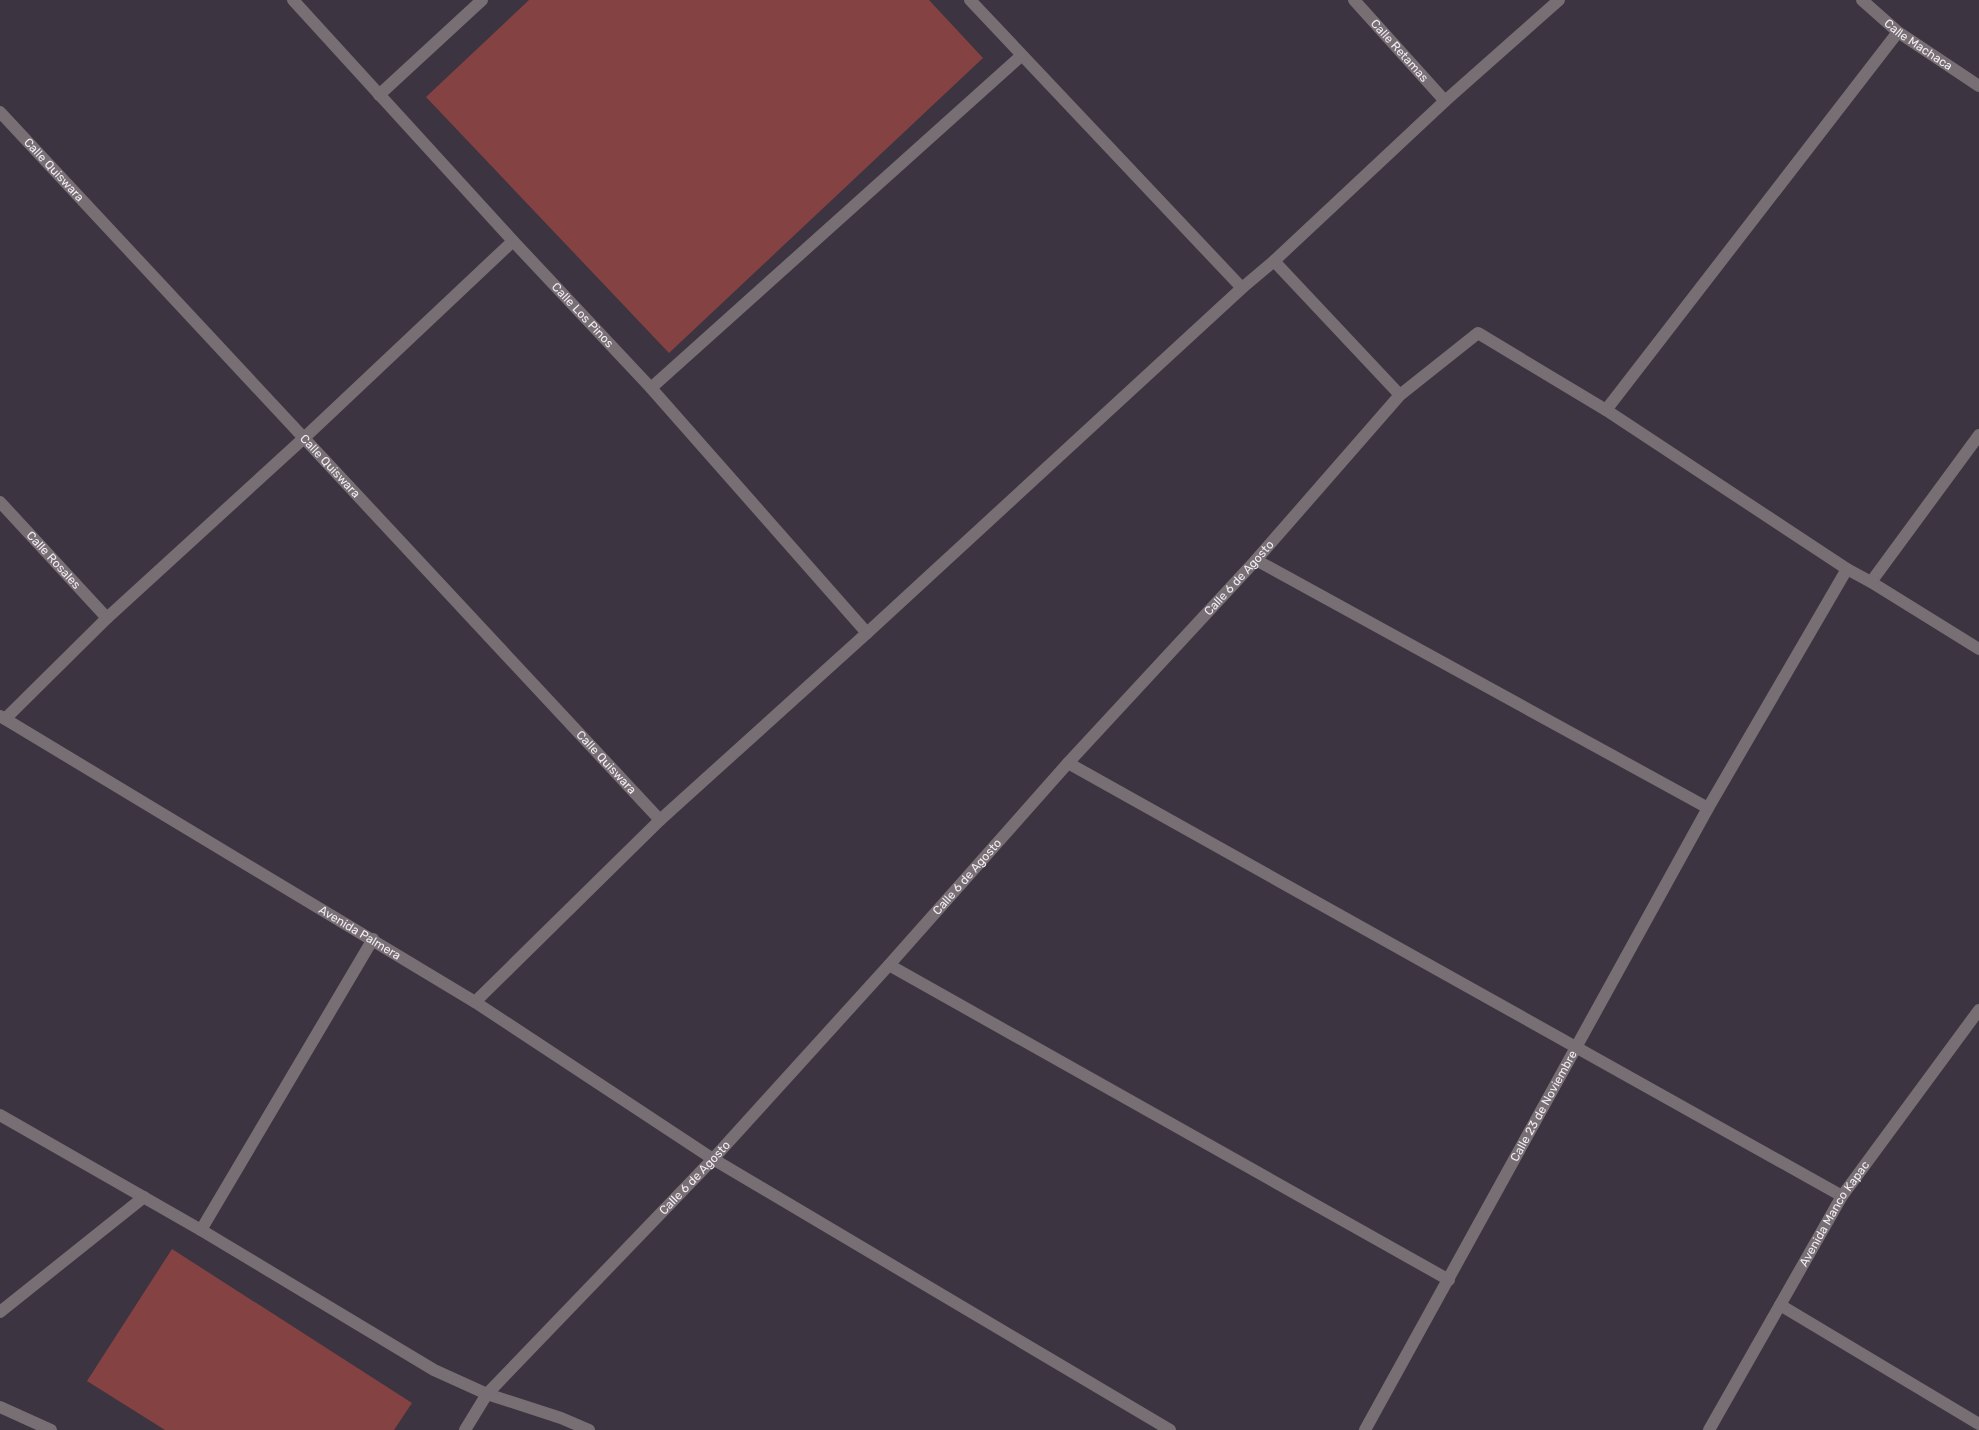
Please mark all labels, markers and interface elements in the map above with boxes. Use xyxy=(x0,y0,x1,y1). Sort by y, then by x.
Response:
street label: Calle Retamas xyxy=(1368,16,1431,85)
street label: Calle Machaca xyxy=(1881,16,1955,73)
street label: Calle Quiswara xyxy=(21,135,87,204)
street label: Calle Los Pinos xyxy=(549,280,616,350)
street label: Calle Quiswara xyxy=(297,431,363,501)
street label: Calle Rosales xyxy=(24,528,84,592)
street label: Calle 6 de Agosto xyxy=(1201,538,1277,618)
street label: Calle Quiswara xyxy=(573,728,639,797)
street label: Calle 6 de Agosto xyxy=(930,836,1004,918)
street label: Avenida Palmera xyxy=(316,903,403,963)
street label: Calle 23 de Noviembre xyxy=(1507,1048,1580,1164)
street label: Calle 6 de Agosto xyxy=(656,1138,733,1218)
street label: Avenida Manco Kapac xyxy=(1796,1158,1873,1269)

